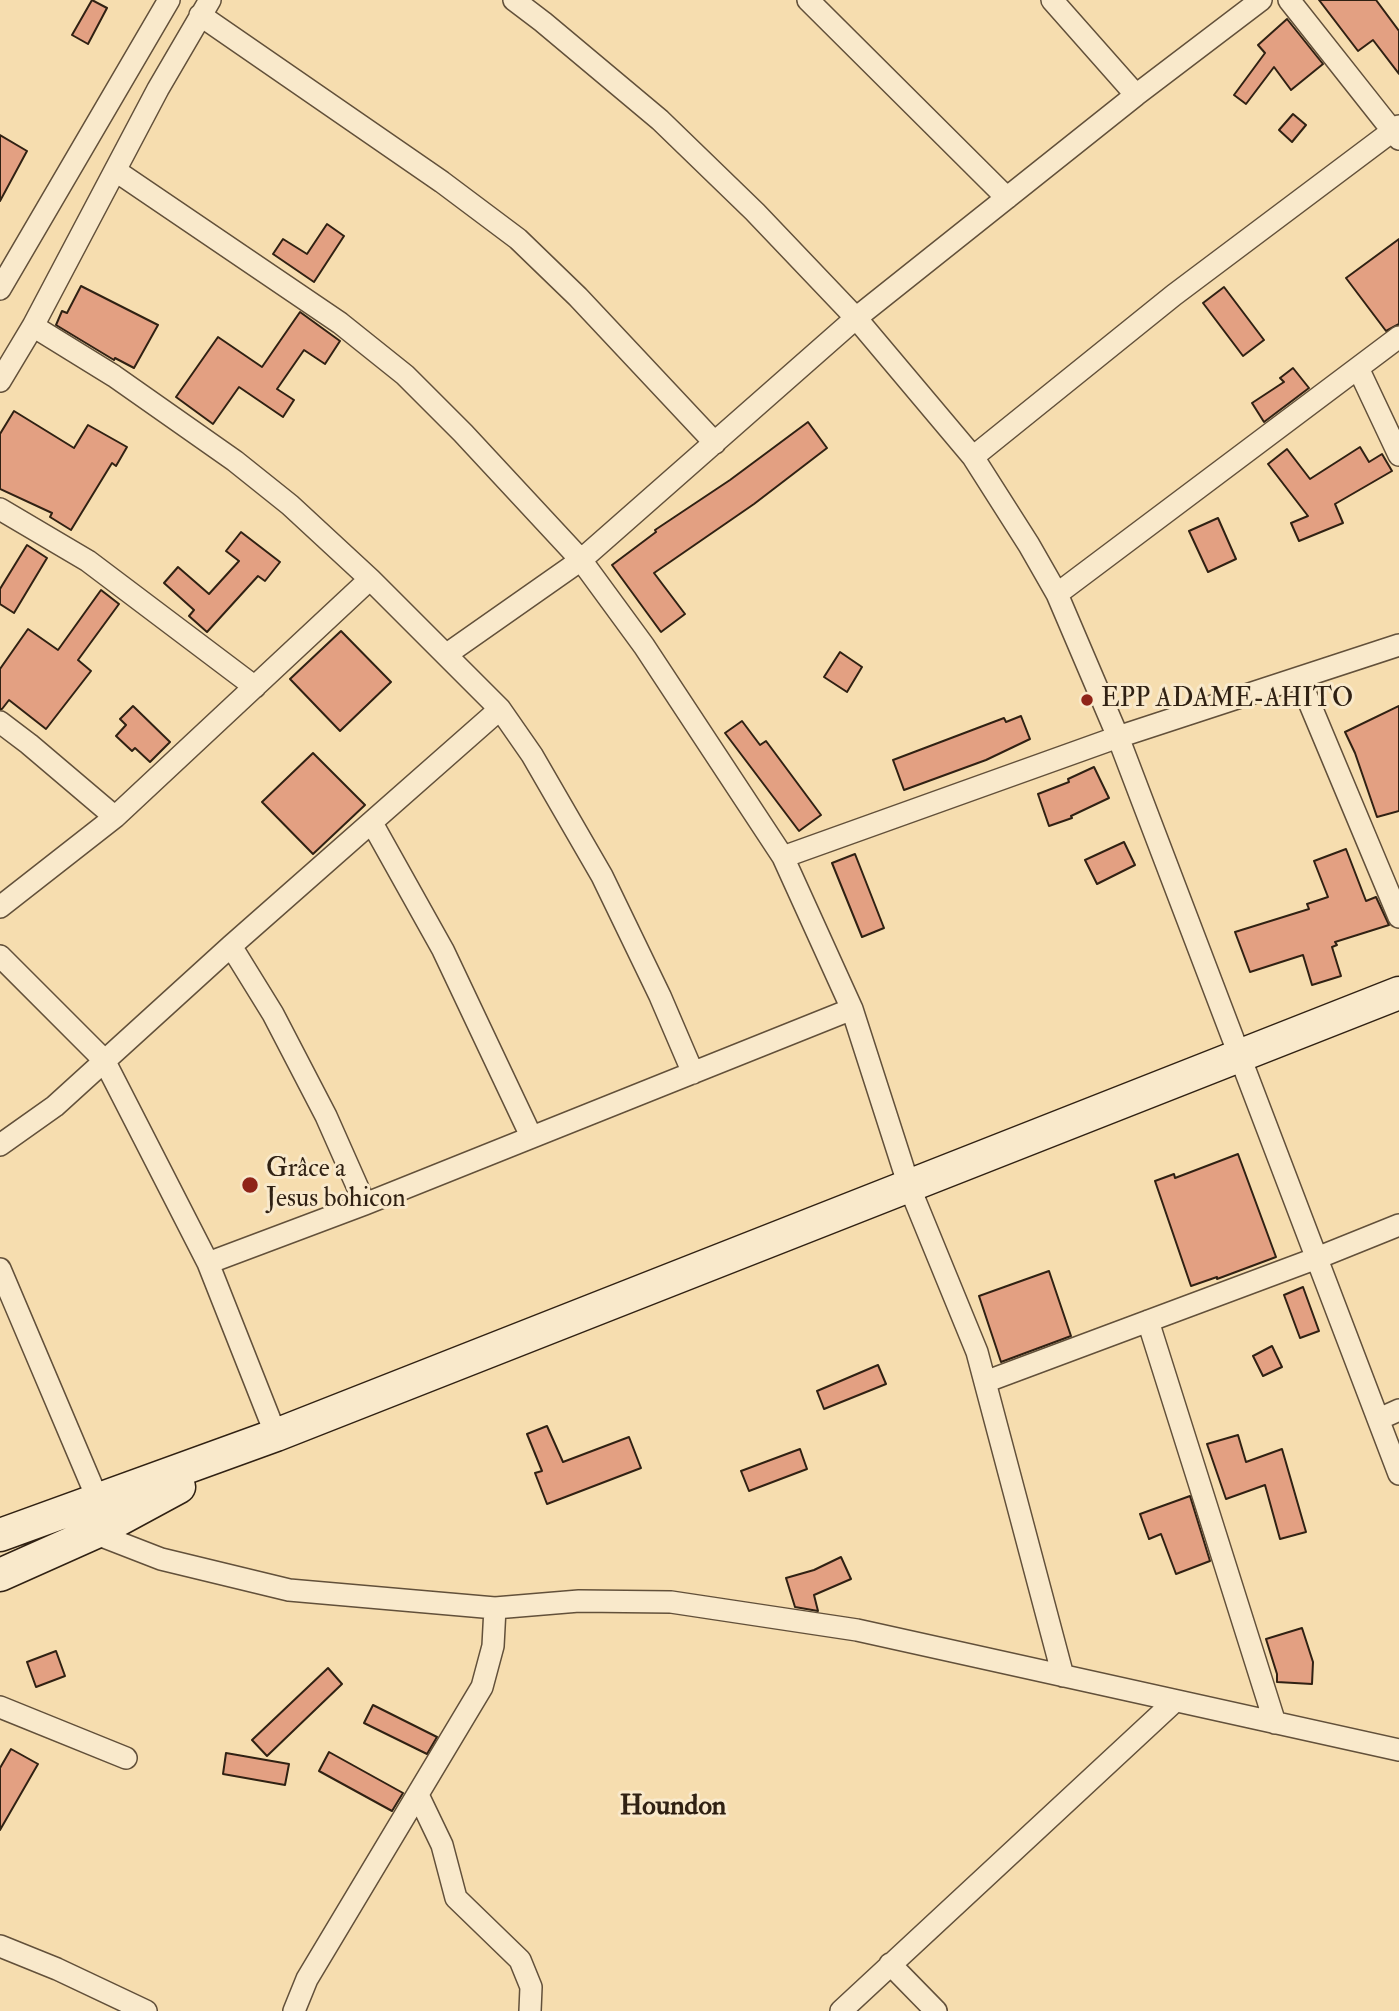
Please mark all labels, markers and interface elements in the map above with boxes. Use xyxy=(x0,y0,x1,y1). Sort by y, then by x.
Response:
place label: EPP ADAME-AHITO xyxy=(1101,684,1353,716)
marker: EPP ADAME-AHITO xyxy=(1079,692,1095,708)
place label: Grâce a Jesus bohicon xyxy=(266,1154,406,1216)
marker: Grâce a Jesus bohicon xyxy=(240,1175,260,1195)
district label: Houndon xyxy=(620,1791,726,1825)

